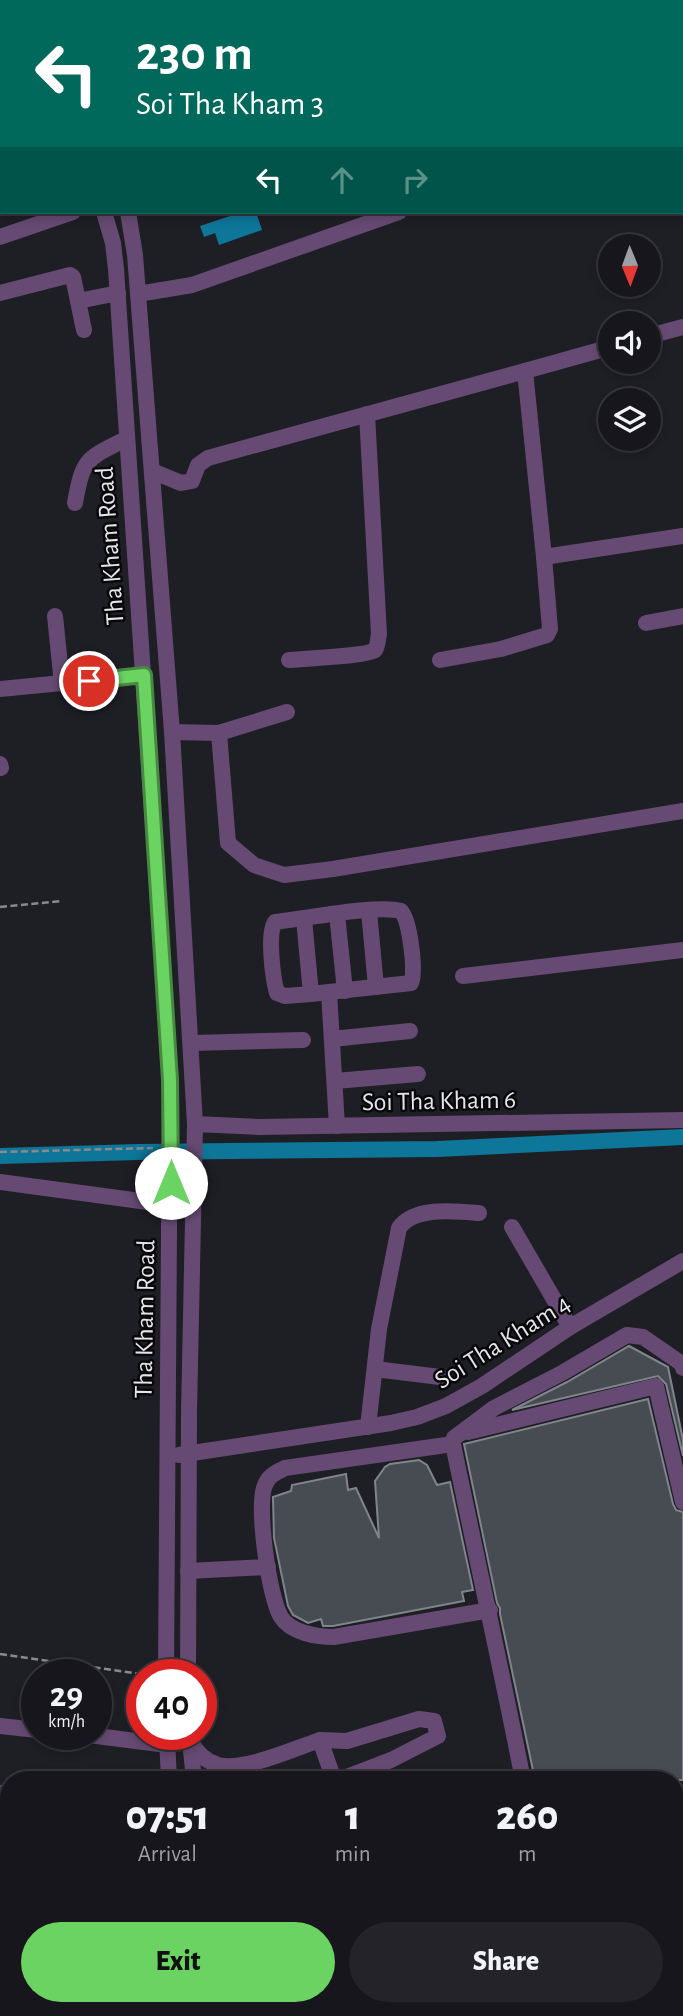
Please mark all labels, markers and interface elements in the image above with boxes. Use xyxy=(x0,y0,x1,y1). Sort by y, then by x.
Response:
icon: left xyxy=(21,28,112,119)
text: 230 m xyxy=(136,30,253,79)
text: Soi Tha Kham 3 xyxy=(136,88,324,120)
icon: left xyxy=(250,161,288,199)
icon: ahead xyxy=(323,161,361,199)
icon: right xyxy=(396,161,434,199)
north arrow xyxy=(598,234,662,298)
map controls xyxy=(598,234,661,451)
button: sound xyxy=(598,311,661,374)
button: layers xyxy=(598,388,661,451)
street label: Tha Kham Road xyxy=(91,466,128,626)
pin xyxy=(59,651,119,711)
icon: arrive xyxy=(70,662,108,700)
street label: Soi Tha Kham 6 xyxy=(362,1087,516,1115)
position arrow xyxy=(134,1146,208,1220)
street label: Tha Kham Road xyxy=(131,1239,159,1399)
street label: Soi Tha Kham 4 xyxy=(430,1290,575,1394)
speed limit sign: 40 xyxy=(126,1659,217,1750)
text: 29 xyxy=(50,1678,83,1713)
text: km/h xyxy=(48,1713,85,1731)
text: 07:51 xyxy=(126,1795,209,1837)
text: 1 xyxy=(345,1795,360,1837)
text: 260 xyxy=(496,1795,558,1837)
text: Arrival xyxy=(138,1843,197,1866)
text: min xyxy=(335,1843,371,1866)
text: m xyxy=(518,1843,536,1866)
button: Exit xyxy=(21,1922,335,2002)
button: Share xyxy=(349,1922,663,2002)

